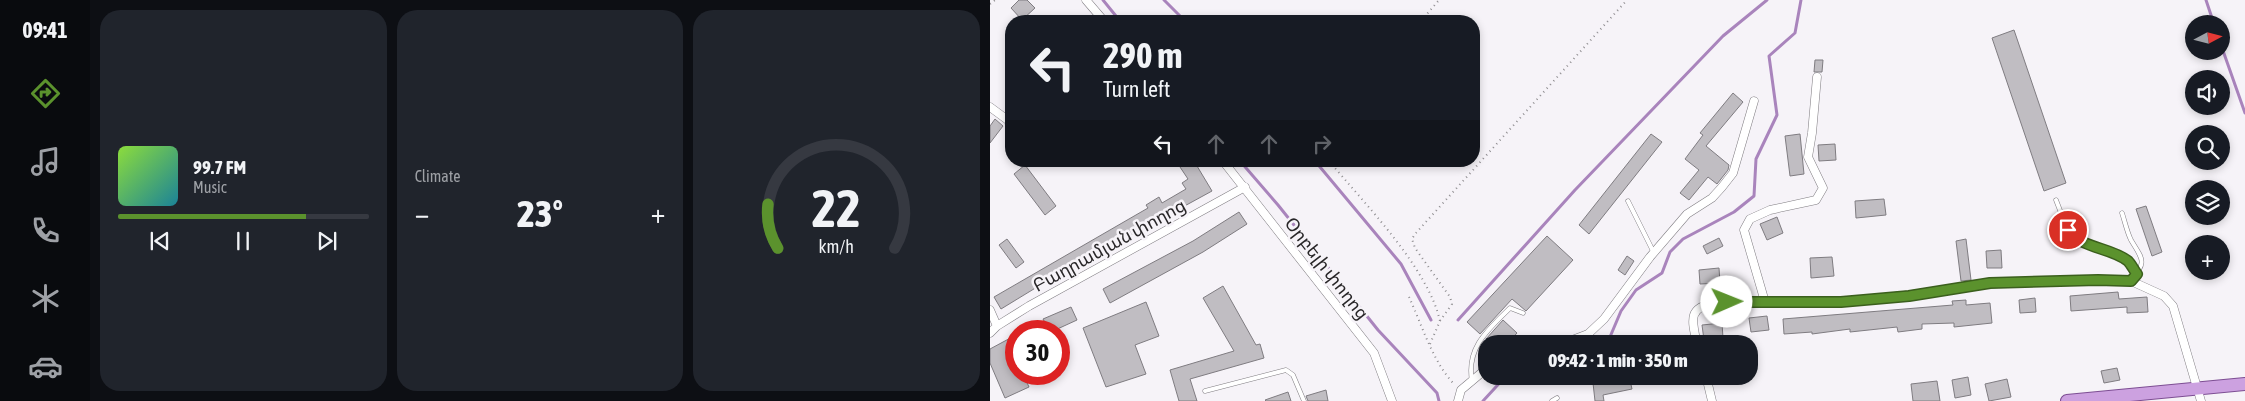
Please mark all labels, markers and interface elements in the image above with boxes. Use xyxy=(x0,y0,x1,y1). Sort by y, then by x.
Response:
north arrow xyxy=(2185,15,2230,60)
map controls xyxy=(2185,15,2230,280)
text: 09:41 xyxy=(22,17,68,43)
icon: left xyxy=(1020,35,1085,100)
text: 290 m xyxy=(1103,35,1182,75)
button: sound xyxy=(2185,70,2230,115)
icon: directions xyxy=(28,76,63,111)
text: Turn left xyxy=(1103,76,1170,102)
button: search xyxy=(2185,125,2230,170)
icon: left xyxy=(1149,130,1177,158)
icon: ahead xyxy=(1202,130,1230,158)
icon: ahead xyxy=(1255,130,1283,158)
icon: right xyxy=(1308,130,1336,158)
icon: music xyxy=(28,144,63,179)
text: 99.7 FM xyxy=(193,156,246,178)
text: Climate xyxy=(415,167,460,185)
text: Music xyxy=(193,178,227,196)
text: 22 xyxy=(812,178,861,238)
button: layers xyxy=(2185,180,2230,225)
text: 23° xyxy=(517,192,563,235)
street label: Բաղրամյան փողոց xyxy=(1029,194,1189,296)
text: − xyxy=(415,197,429,229)
text: + xyxy=(651,197,665,229)
pin xyxy=(2047,209,2089,251)
icon: phone xyxy=(28,213,63,248)
street label: Օրբելի փողոց xyxy=(1281,213,1373,323)
icon: arrive xyxy=(2054,216,2082,244)
icon: previous xyxy=(146,227,174,255)
icon: pause xyxy=(229,227,257,255)
icon: next xyxy=(313,227,341,255)
button: + xyxy=(2185,235,2230,280)
text: km/h xyxy=(819,236,854,257)
position arrow xyxy=(1700,275,1752,327)
icon: climate xyxy=(28,281,63,316)
speed limit sign: 30 xyxy=(1005,320,1070,385)
icon: car xyxy=(28,349,63,384)
text: 09:42 · 1 min · 350 m xyxy=(1548,349,1688,371)

